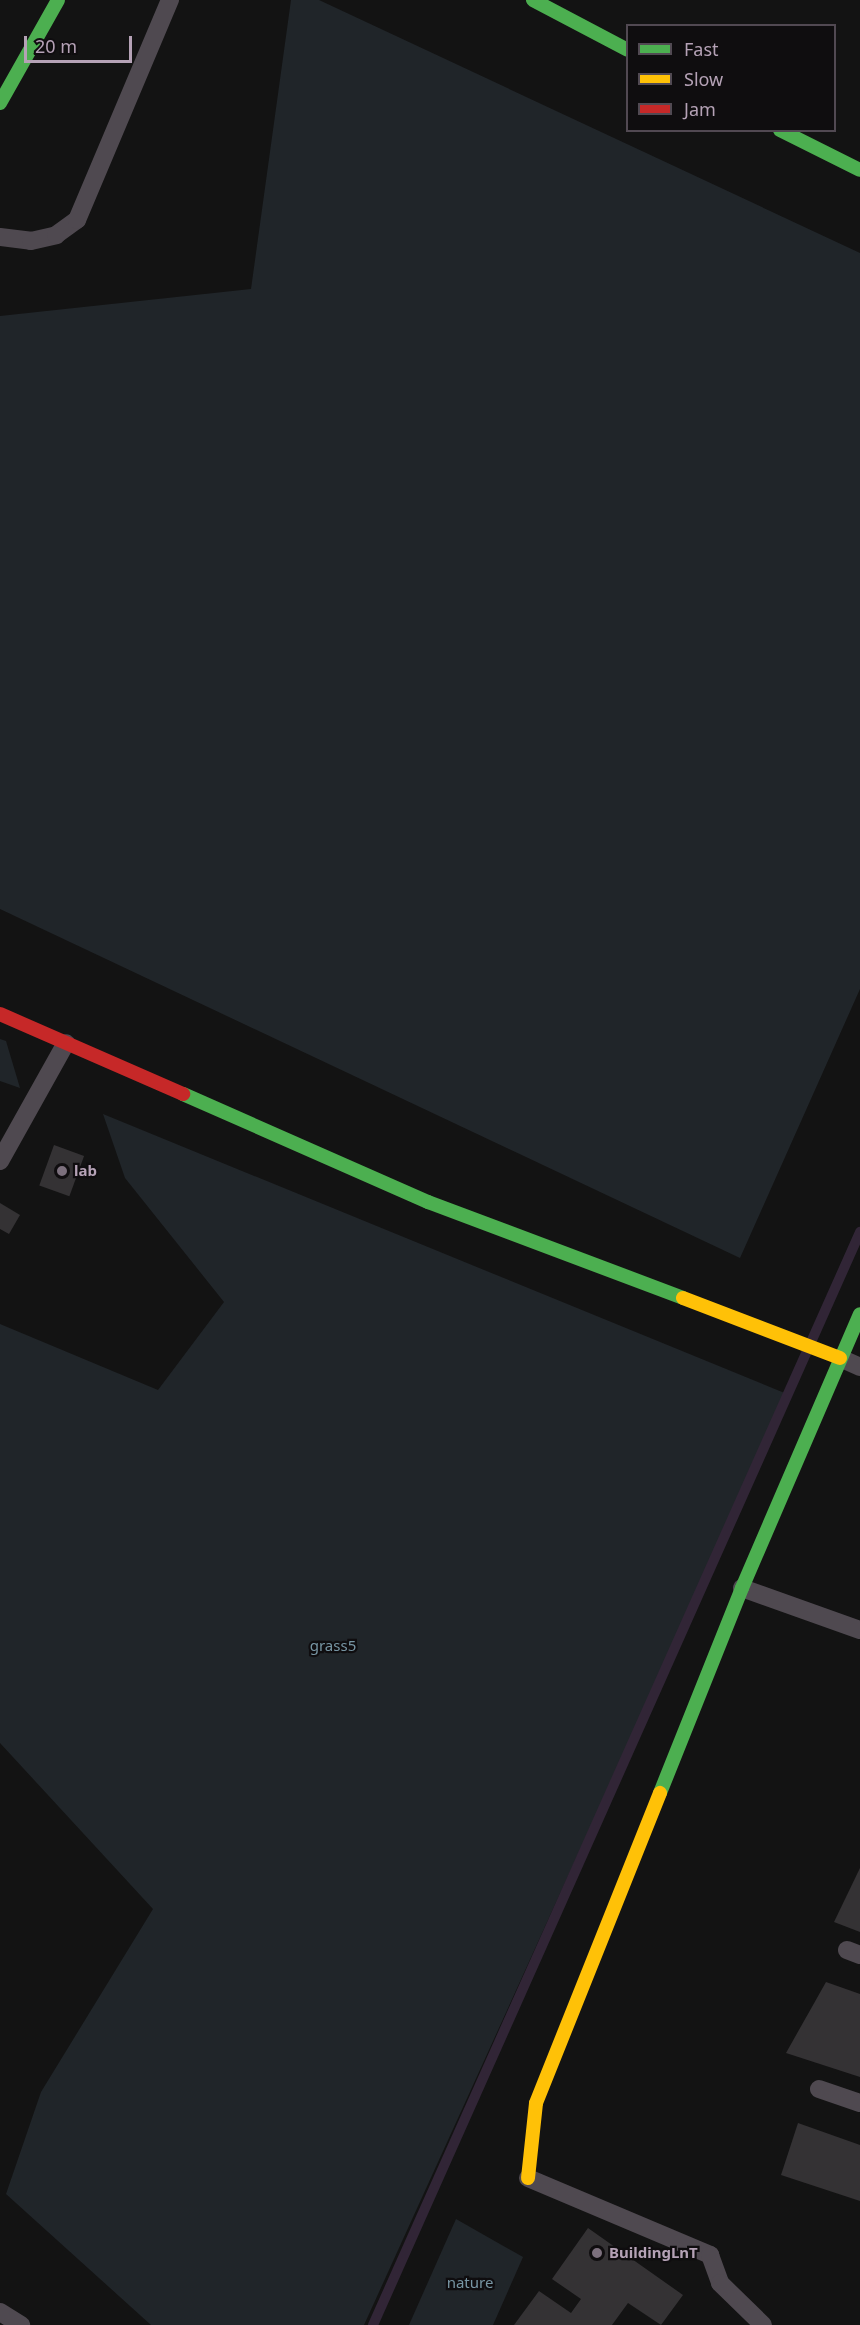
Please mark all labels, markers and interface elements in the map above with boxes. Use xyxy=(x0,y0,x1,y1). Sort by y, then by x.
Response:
scale bar xyxy=(27,24,135,62)
legend xyxy=(626,24,836,132)
text: 20 m xyxy=(35,34,77,58)
text: Fast xyxy=(684,37,719,61)
text: Slow xyxy=(684,67,723,91)
text: Jam xyxy=(684,97,716,121)
place label: lab xyxy=(74,1162,97,1180)
marker: lab xyxy=(55,1164,69,1178)
park label: grass5 xyxy=(310,1637,356,1655)
place label: BuildingLnT xyxy=(609,2244,698,2262)
marker: BuildingLnT xyxy=(590,2246,604,2260)
park label: nature xyxy=(447,2274,493,2292)

